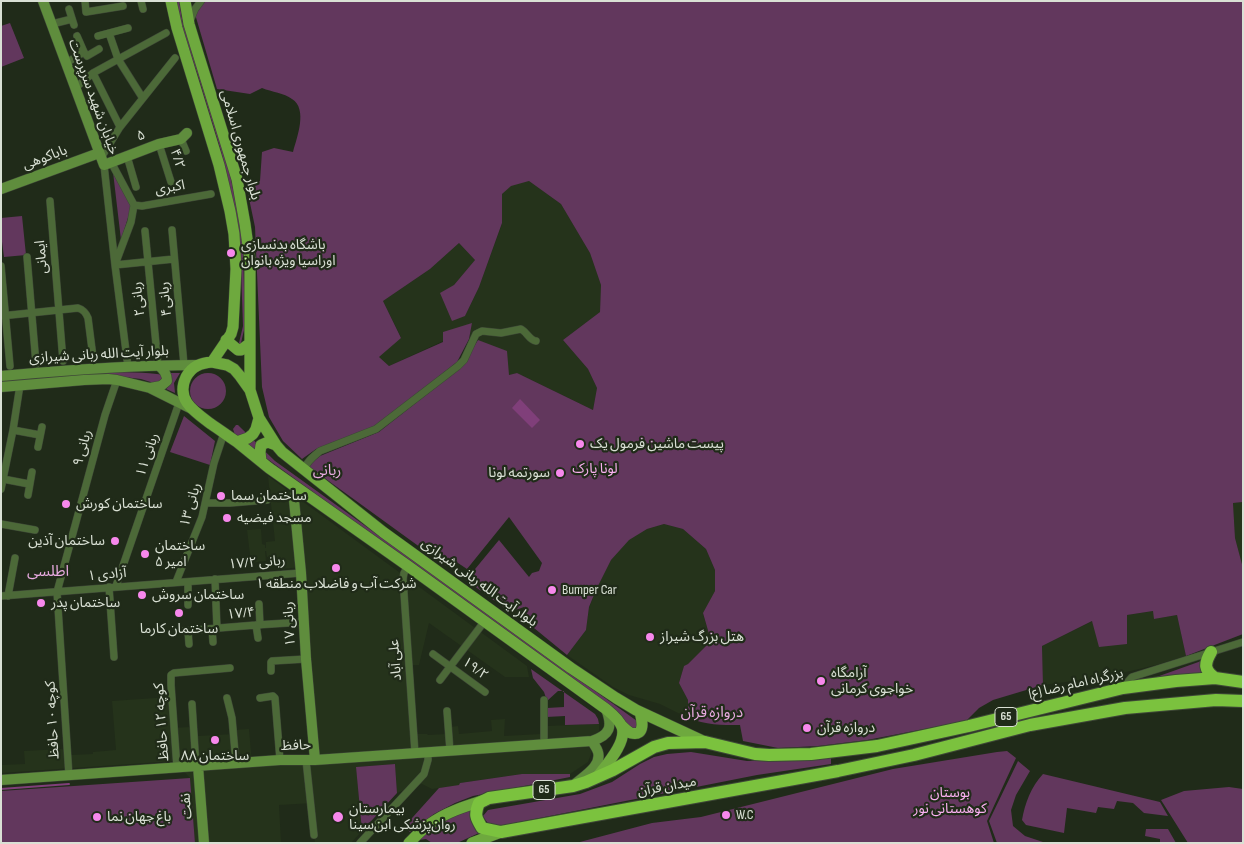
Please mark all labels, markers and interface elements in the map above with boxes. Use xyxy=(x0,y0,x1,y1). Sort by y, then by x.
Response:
street label: خیابان شهید سرپرست xyxy=(64,37,122,157)
street label: بلوار جمهوری اسلامی xyxy=(216,88,264,202)
street label: ۵ xyxy=(134,127,148,145)
street label: باباکوهی xyxy=(20,142,70,174)
street label: ۴/۲ xyxy=(166,147,188,171)
street label: اکبری xyxy=(154,177,186,199)
place label: باشگاه بدنسازی اوراسیا ویژه بانوان xyxy=(241,237,336,270)
street label: ایمانی xyxy=(32,239,52,275)
marker: باشگاه بدنسازی اوراسیا ویژه بانوان xyxy=(225,247,237,259)
street label: ربانی۲ xyxy=(129,281,149,317)
street label: ربانی۴ xyxy=(156,281,176,317)
street label: بلوار آیت الله ربانی شیرازی xyxy=(29,343,169,367)
street label: ربانی ۹ xyxy=(70,428,96,468)
street label: ربانی ۱۱ xyxy=(133,431,163,479)
place label: پیست ماشین فرمول یک xyxy=(590,436,724,452)
marker: پیست ماشین فرمول یک xyxy=(574,438,586,450)
park label: لونا پارک xyxy=(572,461,618,477)
district label: ربانی xyxy=(313,462,341,480)
place label: سورتمه لونا xyxy=(488,465,550,481)
marker: سورتمه لونا xyxy=(554,467,566,479)
street label: ربانی ۱۳ xyxy=(177,481,205,529)
place label: ساختمان سما xyxy=(231,488,307,504)
marker: ساختمان سما xyxy=(215,490,227,502)
place label: ساختمان کورش xyxy=(76,496,163,512)
marker: ساختمان کورش xyxy=(60,498,72,510)
place label: مسجد فیضیه xyxy=(237,510,312,526)
marker: مسجد فیضیه xyxy=(221,512,233,524)
place label: ساختمان آذین xyxy=(28,533,105,549)
marker: ساختمان آذین xyxy=(109,535,121,547)
street label: بلوار آیت الله ربانی شیرازی xyxy=(417,535,541,631)
place label: ساختمان امیر ۵ xyxy=(155,538,205,570)
marker: ساختمان امیر ۵ xyxy=(139,548,151,560)
street label: ربانی ۱۷/۲ xyxy=(228,553,286,573)
marker: شرکت آب و فاضلاب منطقه ۱ xyxy=(330,562,342,574)
district label: اطلسی xyxy=(27,563,69,581)
street label: آزادی ۱ xyxy=(87,565,127,585)
place label: شرکت آب و فاضلاب منطقه ۱ xyxy=(256,576,416,592)
place label: Bumper Car xyxy=(562,582,617,598)
marker: Bumper Car xyxy=(546,584,558,596)
place label: ساختمان سروش xyxy=(152,587,244,603)
marker: ساختمان سروش xyxy=(136,589,148,601)
place label: ساختمان پدر xyxy=(51,595,120,611)
marker: ساختمان پدر xyxy=(35,597,47,609)
street label: ربانی ۱۷ xyxy=(280,601,300,647)
street label: ۱۷/۴ xyxy=(226,604,256,624)
marker: ساختمان کارما xyxy=(173,607,185,619)
place label: ساختمان کارما xyxy=(140,621,218,637)
place label: هتل بزرگ شیراز xyxy=(660,629,744,645)
marker: هتل بزرگ شیراز xyxy=(644,631,656,643)
street label: علی آباد xyxy=(386,639,406,681)
street label: ۱۹/۲ xyxy=(459,654,491,684)
place label: آرامگاه خواجوی کرمانی xyxy=(831,665,913,698)
street label: بزرگراه امام رضا (ع) xyxy=(1027,665,1125,703)
marker: آرامگاه خواجوی کرمانی xyxy=(815,675,827,687)
street label: کوچه ۱۰ حافظ xyxy=(43,681,63,759)
street label: کوچه ۱۲ حافظ xyxy=(151,682,173,762)
district label: دروازه قرآن xyxy=(681,704,743,722)
road number: 65 xyxy=(995,708,1017,726)
place label: دروازه قرآن xyxy=(817,720,875,736)
marker: دروازه قرآن xyxy=(801,722,813,734)
marker: ساختمان ۸۸ xyxy=(209,734,221,746)
street label: حافظ xyxy=(281,737,311,755)
place label: ساختمان ۸۸ xyxy=(181,748,249,764)
street label: میدان قرآن xyxy=(636,774,698,800)
road number: 65 xyxy=(533,780,555,800)
park label: بوستان کوهستانی نور xyxy=(913,785,987,818)
street label: نفت xyxy=(177,792,197,820)
place label: بیمارستان روان‌پزشکی ابن‌سینا xyxy=(349,801,456,834)
place label: W.C xyxy=(736,807,753,823)
place label: باغ جهان نما xyxy=(107,809,171,825)
marker: W.C xyxy=(720,809,732,821)
marker: بیمارستان روان‌پزشکی ابن‌سینا xyxy=(331,810,345,824)
marker: باغ جهان نما xyxy=(91,811,103,823)

